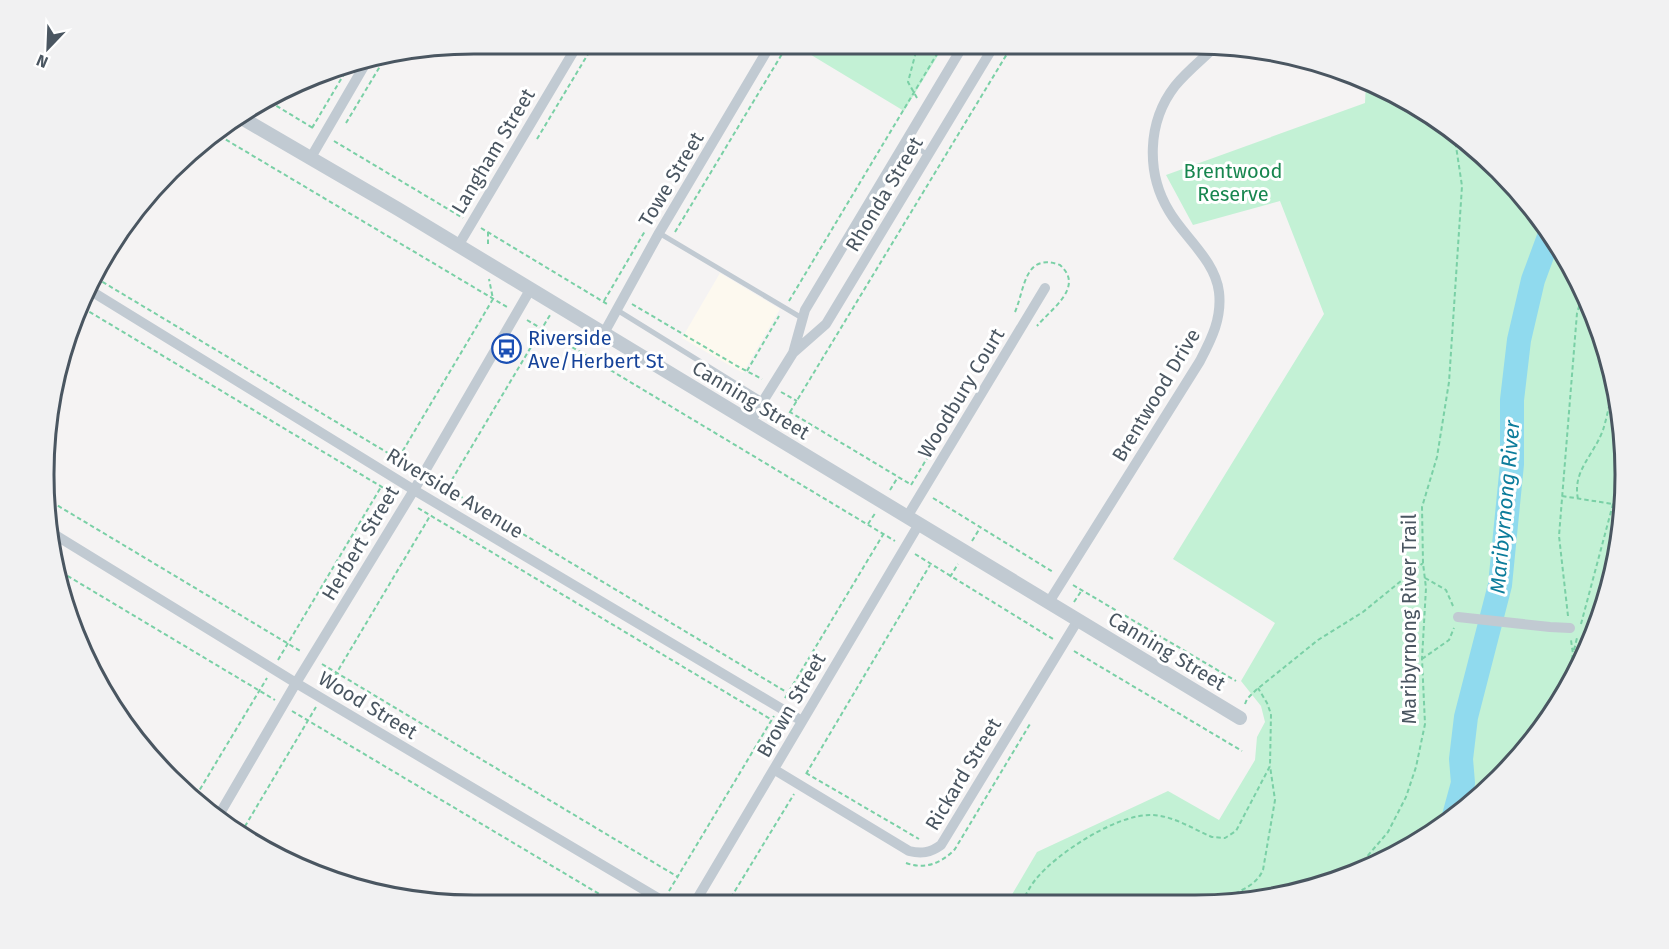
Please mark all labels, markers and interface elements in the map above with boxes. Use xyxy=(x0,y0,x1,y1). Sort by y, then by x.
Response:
north arrow xyxy=(18,18,78,78)
text: N xyxy=(34,51,51,72)
street label: Langham Street xyxy=(446,83,540,218)
street label: Towe Street xyxy=(633,127,709,230)
street label: Rhonda Street xyxy=(840,132,928,256)
park label: Brentwood Reserve xyxy=(1184,159,1282,206)
street label: Woodbury Court xyxy=(913,323,1010,462)
street label: Brentwood Drive xyxy=(1107,324,1205,466)
place label: Riverside Ave/Herbert St xyxy=(528,326,665,373)
bus stop icon: Riverside Ave/Herbert St xyxy=(491,333,523,365)
street label: Canning Street xyxy=(688,356,815,445)
water label: Maribyrnong River xyxy=(1484,418,1526,595)
street label: Riverside Avenue xyxy=(382,443,528,543)
street label: Herbert Street xyxy=(316,481,404,605)
street label: Maribyrnong River Trail xyxy=(1397,514,1421,724)
street label: Canning Street xyxy=(1104,607,1231,696)
street label: Brown Street xyxy=(751,648,831,761)
street label: Wood Street xyxy=(314,666,423,744)
street label: Rickard Street xyxy=(920,713,1006,835)

